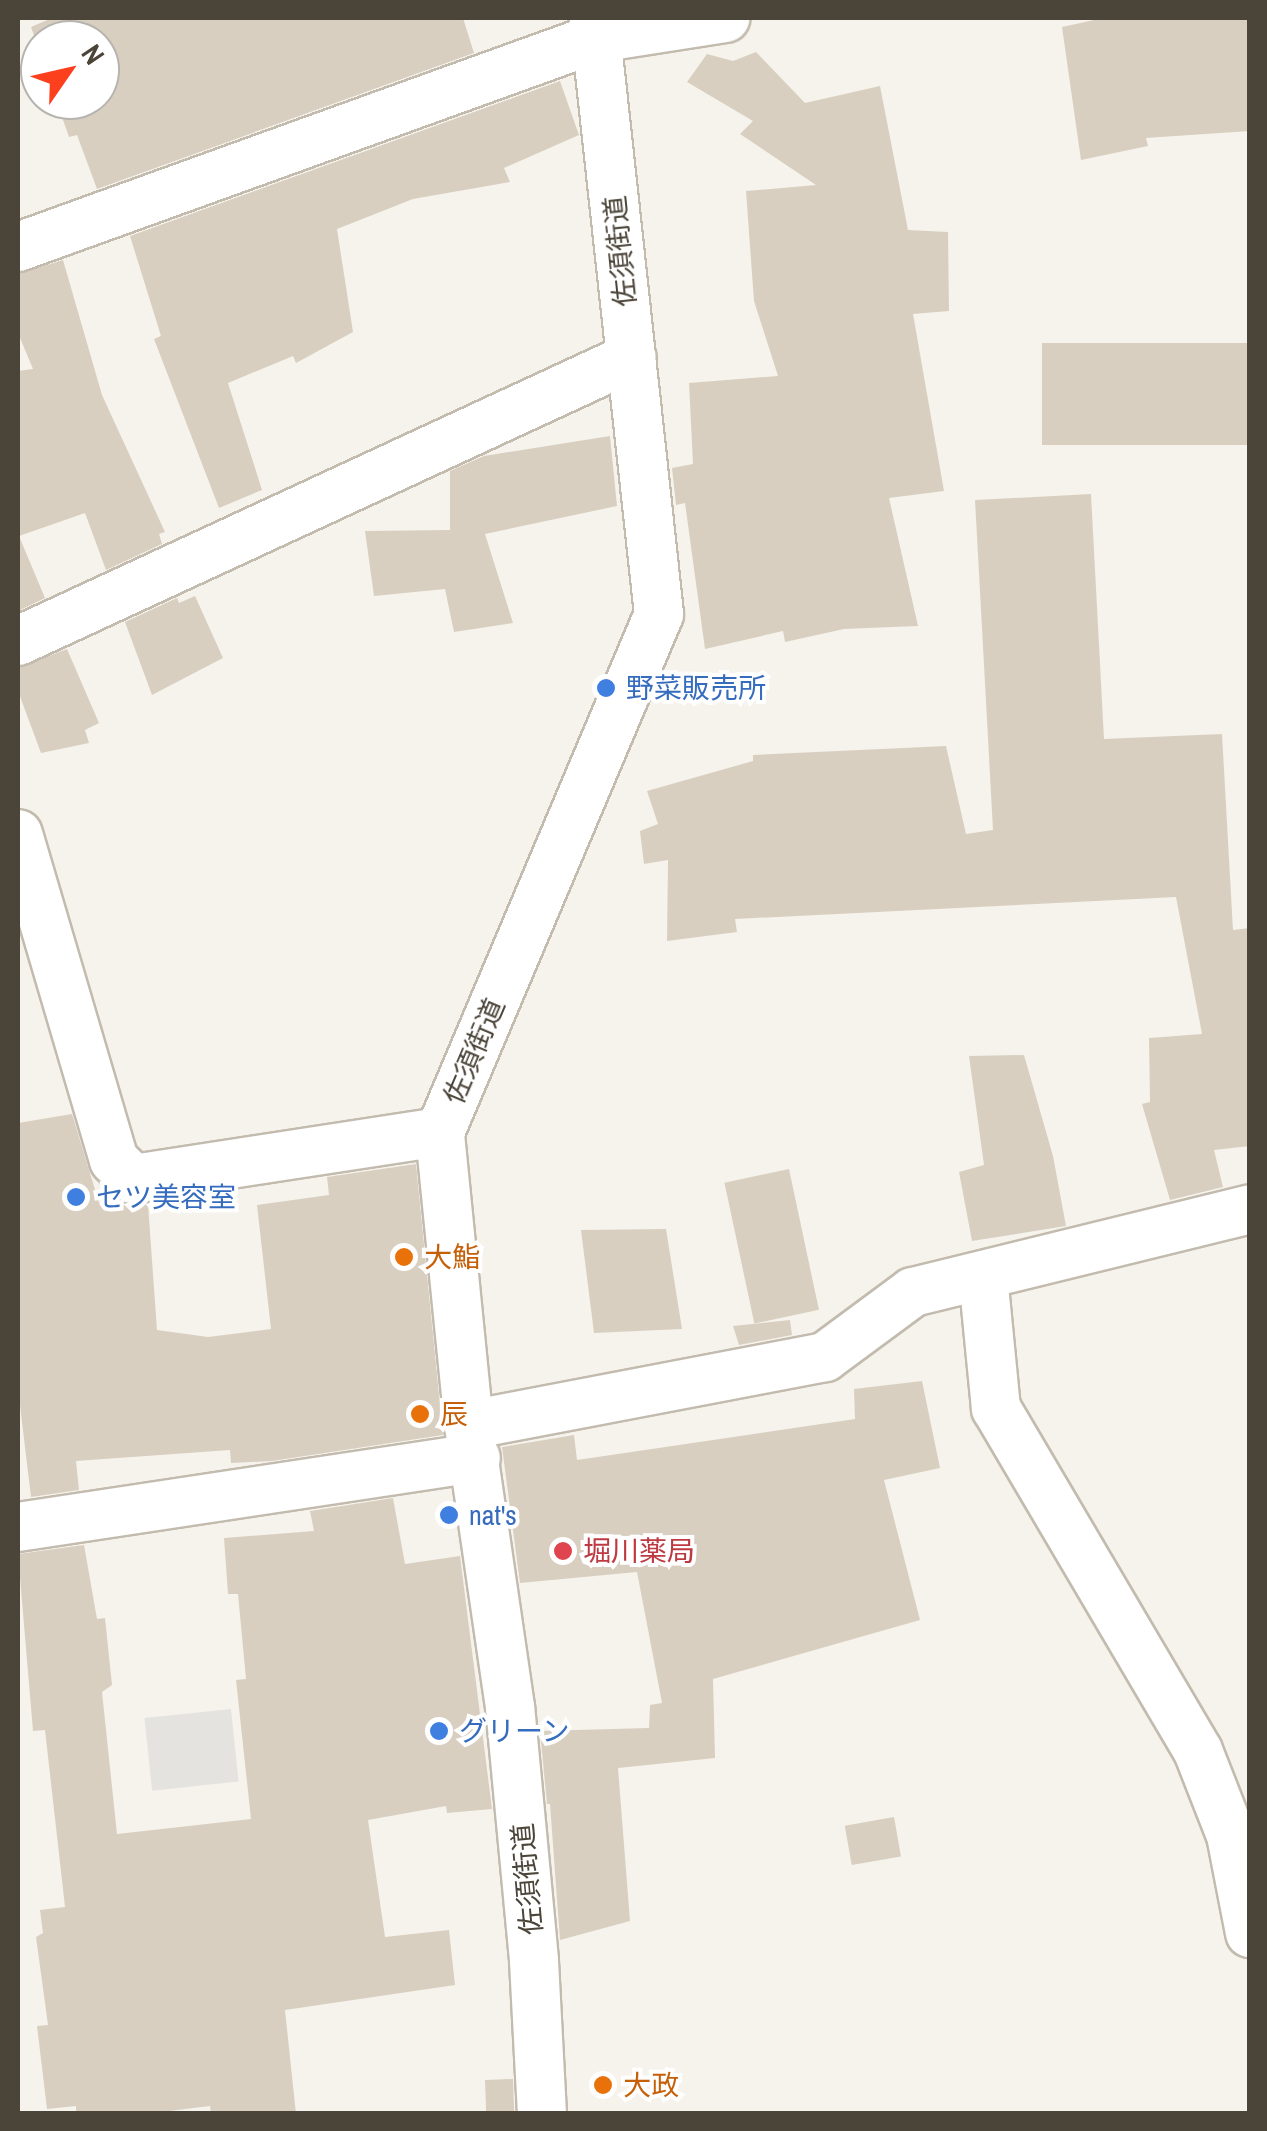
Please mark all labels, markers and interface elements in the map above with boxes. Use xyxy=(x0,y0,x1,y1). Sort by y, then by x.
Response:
north arrow xyxy=(20,20,120,120)
text: N xyxy=(73,37,114,72)
street label: 佐須街道 xyxy=(597,194,643,308)
place label: 野菜販売所 xyxy=(626,671,766,705)
marker: 野菜販売所 xyxy=(595,677,617,699)
street label: 佐須街道 xyxy=(437,993,511,1109)
place label: セツ美容室 xyxy=(96,1180,236,1214)
marker: セツ美容室 xyxy=(65,1186,87,1208)
place label: 大鮨 xyxy=(424,1240,480,1274)
marker: 大鮨 xyxy=(393,1246,415,1268)
place label: 辰 xyxy=(440,1397,468,1431)
marker: 辰 xyxy=(409,1403,431,1425)
place label: nat's xyxy=(469,1498,517,1532)
marker: nat's xyxy=(438,1504,460,1526)
place label: 堀川薬局 xyxy=(583,1534,695,1568)
marker: 堀川薬局 xyxy=(552,1540,574,1562)
place label: グリーン xyxy=(459,1714,571,1748)
marker: グリーン xyxy=(428,1720,450,1742)
street label: 佐須街道 xyxy=(505,1822,549,1936)
place label: 大政 xyxy=(623,2068,679,2102)
marker: 大政 xyxy=(592,2074,614,2096)

